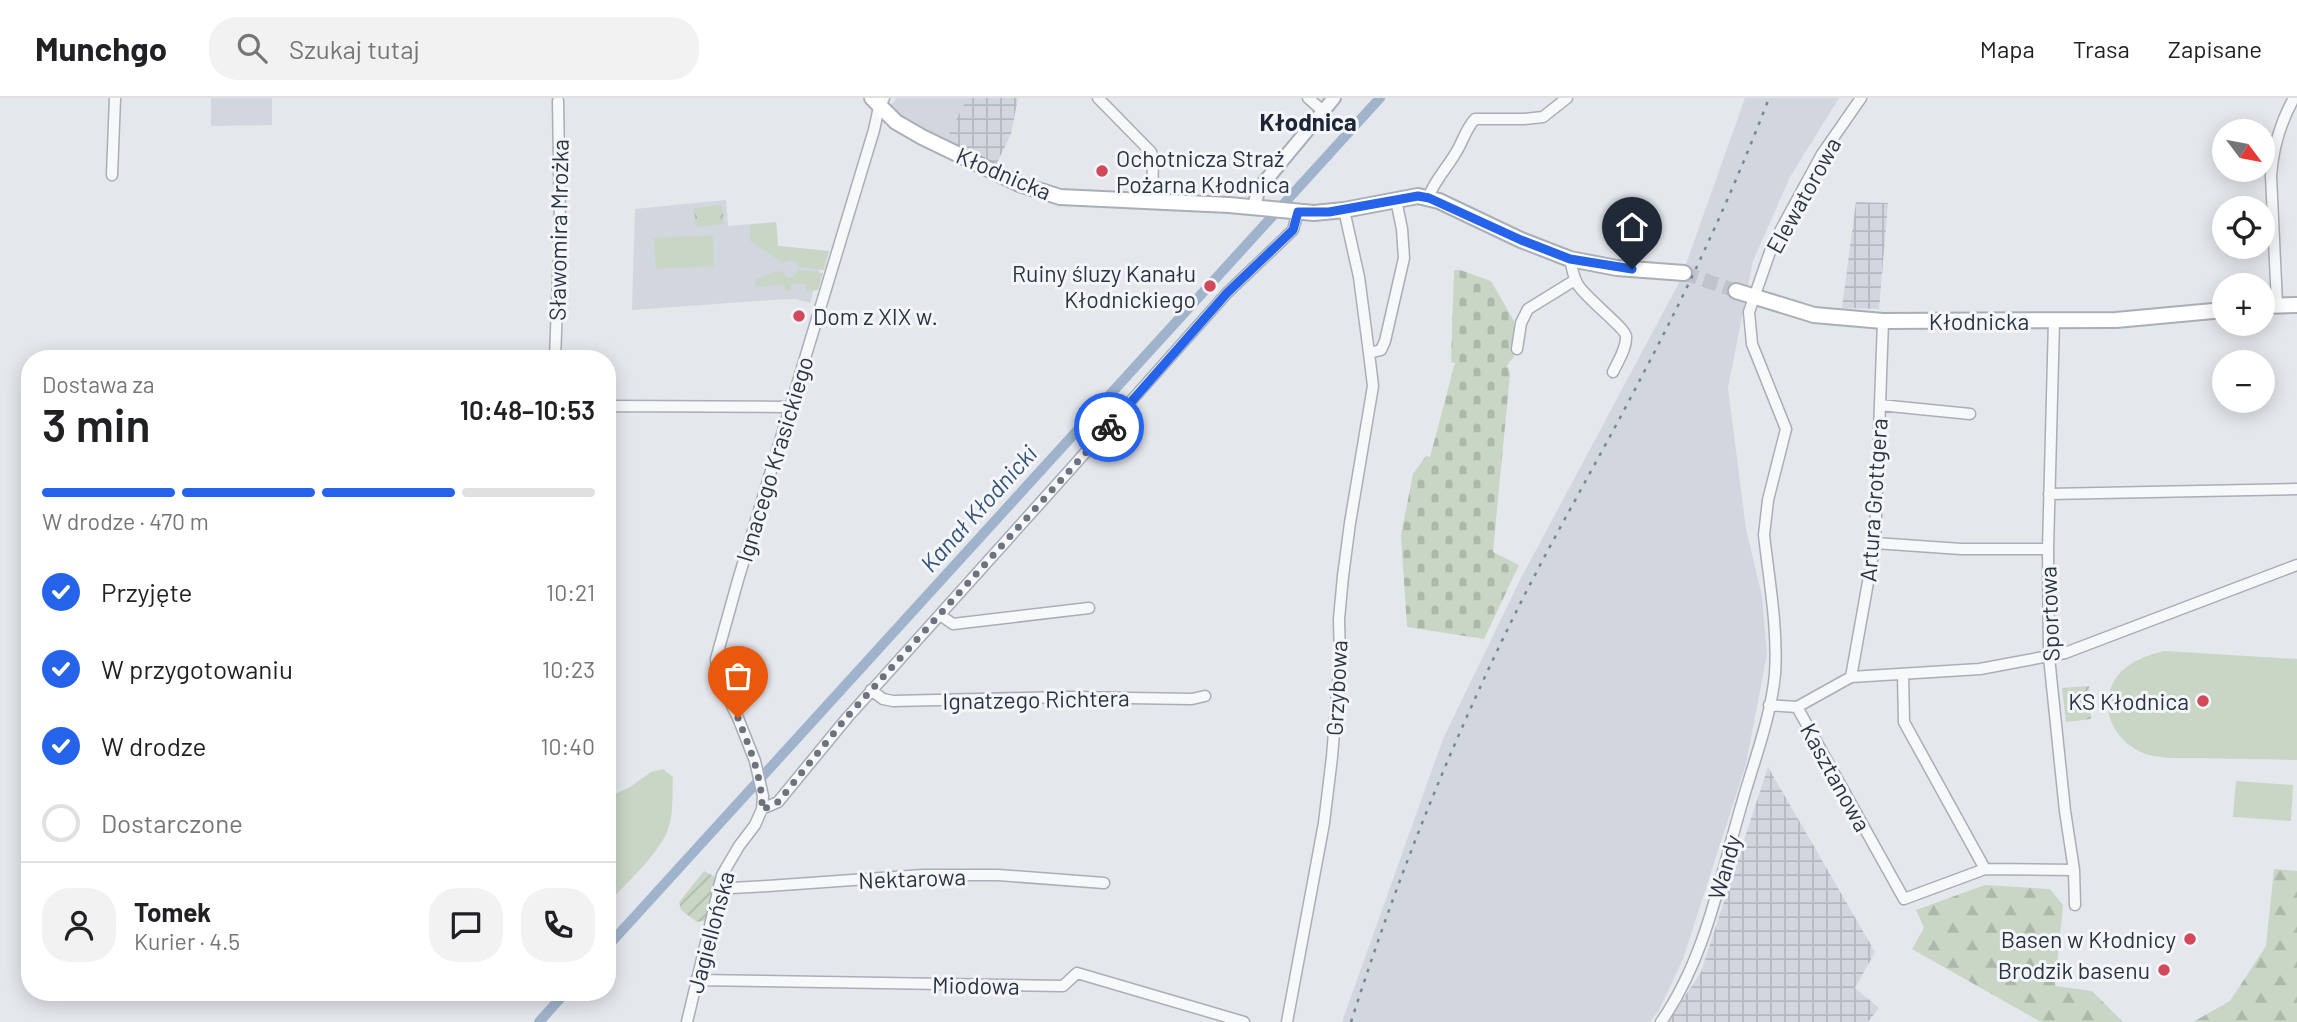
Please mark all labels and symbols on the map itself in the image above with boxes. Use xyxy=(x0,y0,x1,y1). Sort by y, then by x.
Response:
district label: Kłodnica xyxy=(1259,107,1357,136)
north arrow xyxy=(2212,119,2275,182)
street label: Elewatorowa xyxy=(1760,132,1846,258)
street label: Sławomira Mrożka xyxy=(542,139,574,321)
street label: Kłodnicka xyxy=(952,141,1056,205)
place label: Ochotnicza Straż Pożarna Kłodnica xyxy=(1116,144,1290,198)
marker: Ochotnicza Straż Pożarna Kłodnica xyxy=(1094,163,1110,179)
pin xyxy=(1602,197,1662,269)
place label: Ruiny śluzy Kanału Kłodnickiego xyxy=(1012,259,1196,313)
marker: Ruiny śluzy Kanału Kłodnickiego xyxy=(1202,278,1218,294)
place label: Dom z XIX w. xyxy=(813,302,938,330)
street label: Kłodnicka xyxy=(1929,307,2029,335)
marker: Dom z XIX w. xyxy=(791,308,807,324)
street label: Ignacego Krasickiego xyxy=(729,353,819,565)
courier xyxy=(1074,392,1144,462)
street label: Artura Grottgera xyxy=(1853,417,1893,583)
water label: Kanał Kłodnicki xyxy=(914,439,1042,577)
street label: Sportowa xyxy=(2033,566,2065,662)
street label: Grzybowa xyxy=(1320,639,1352,737)
pin xyxy=(708,646,768,718)
street label: Ignatzego Richtera xyxy=(942,683,1130,715)
place label: KS Kłodnica xyxy=(2068,687,2189,715)
marker: KS Kłodnica xyxy=(2195,693,2211,709)
street label: Kasztanowa xyxy=(1795,718,1877,836)
street label: Wandy xyxy=(1701,831,1747,903)
street label: Nektarowa xyxy=(858,862,966,894)
street label: Jagiellońska xyxy=(680,868,740,996)
place label: Basen w Kłodnicy xyxy=(2001,925,2176,953)
marker: Basen w Kłodnicy xyxy=(2182,931,2198,947)
place label: Brodzik basenu xyxy=(1998,956,2150,984)
marker: Brodzik basenu xyxy=(2156,962,2172,978)
street label: Miodowa xyxy=(932,970,1020,1000)

